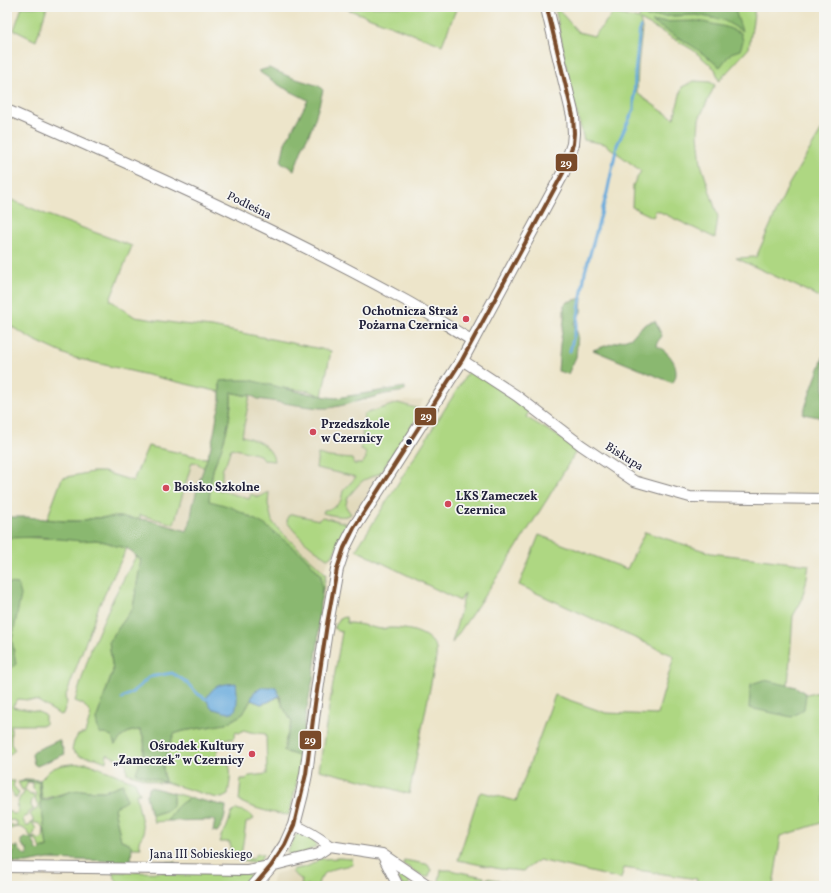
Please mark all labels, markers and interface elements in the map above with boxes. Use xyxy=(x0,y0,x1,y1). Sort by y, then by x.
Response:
line badge: 29 xyxy=(555,153,578,172)
text: 29 xyxy=(560,157,572,172)
street label: Podleśna xyxy=(224,188,274,224)
place label: Ochotnicza Straż Pożarna Czernica xyxy=(359,304,458,334)
marker: Ochotnicza Straż Pożarna Czernica xyxy=(461,314,471,324)
line badge: 29 xyxy=(414,407,437,426)
text: 29 xyxy=(420,410,432,425)
place label: Przedszkole w Czernicy xyxy=(321,417,390,447)
marker: Przedszkole w Czernicy xyxy=(308,427,318,437)
unlabelled marker xyxy=(404,437,414,447)
street label: Biskupa xyxy=(602,439,646,475)
place label: Boisko Szkolne xyxy=(174,480,260,496)
marker: Boisko Szkolne xyxy=(161,483,171,493)
place label: LKS Zameczek Czernica xyxy=(456,489,538,519)
marker: LKS Zameczek Czernica xyxy=(443,499,453,509)
line badge: 29 xyxy=(299,730,322,750)
text: 29 xyxy=(304,734,316,749)
place label: Ośrodek Kultury „Zameczek” w Czernicy xyxy=(113,739,244,769)
marker: Ośrodek Kultury „Zameczek” w Czernicy xyxy=(247,749,257,759)
street label: Jana III Sobieskiego xyxy=(150,847,252,863)

